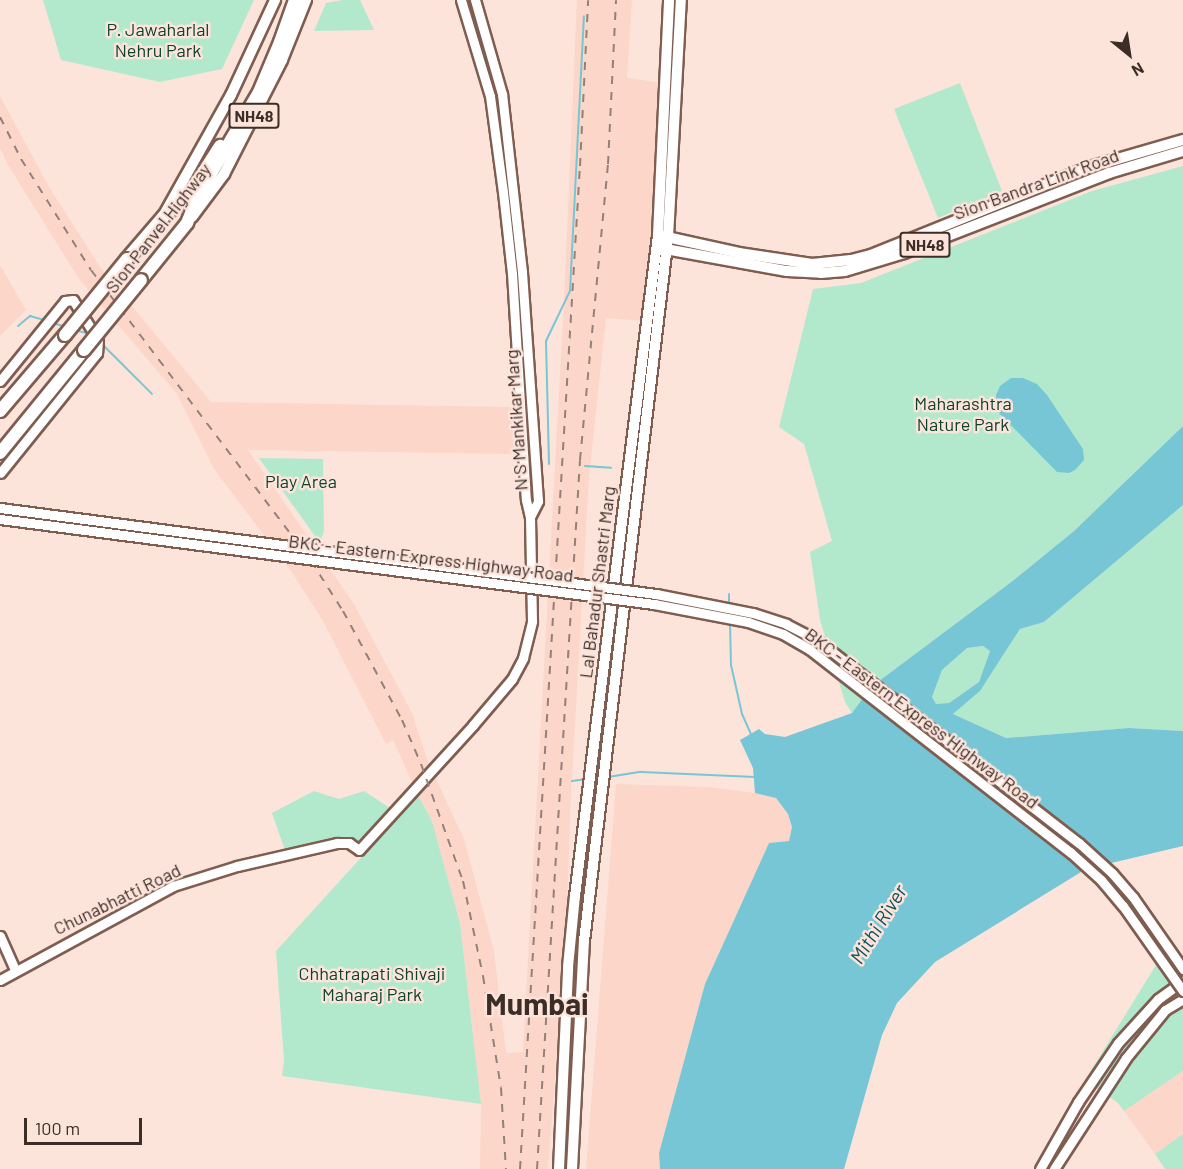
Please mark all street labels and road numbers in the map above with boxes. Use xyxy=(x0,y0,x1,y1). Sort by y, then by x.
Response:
road number: NH48 xyxy=(227,103,281,129)
street label: Sion Bandra Link Road xyxy=(950,144,1122,224)
street label: Sion Panvel Highway xyxy=(101,159,215,297)
road number: NH48 xyxy=(898,232,952,258)
street label: N S Mankikar Marg xyxy=(500,349,532,491)
street label: Lal Bahadur Shastri Marg xyxy=(574,485,620,679)
street label: BKC - Eastern Express Highway Road xyxy=(287,530,575,586)
street label: BKC - Eastern Express Highway Road xyxy=(801,623,1043,813)
street label: Chunabhatti Road xyxy=(50,859,184,939)

